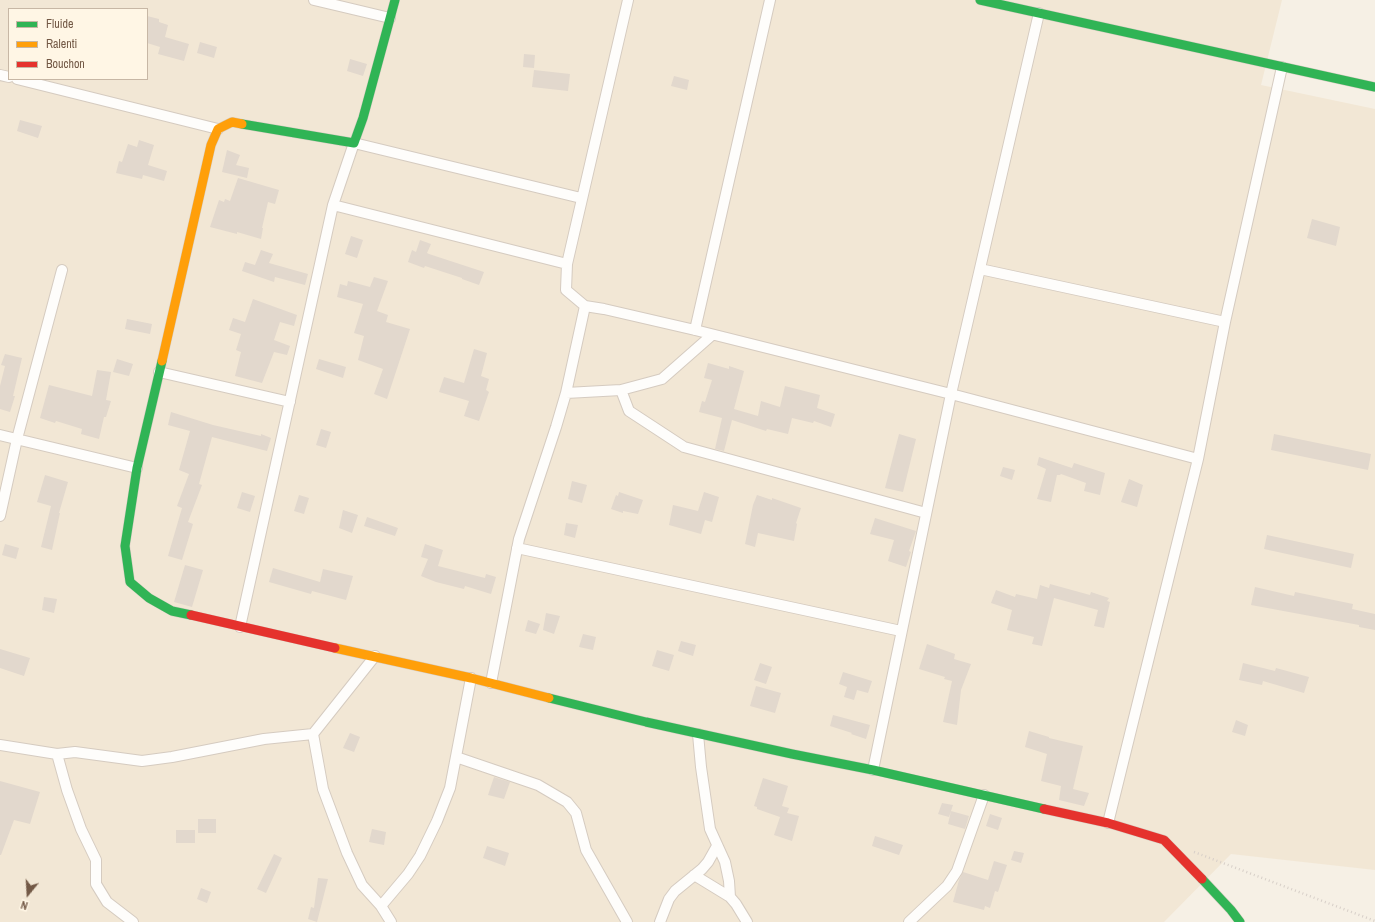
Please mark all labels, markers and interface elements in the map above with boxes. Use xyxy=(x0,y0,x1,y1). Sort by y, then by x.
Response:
legend xyxy=(8,8,148,80)
text: Fluide xyxy=(46,16,73,32)
text: Ralenti xyxy=(46,36,77,52)
text: Bouchon xyxy=(46,56,85,72)
north arrow xyxy=(8,874,48,914)
text: N xyxy=(19,898,30,913)

